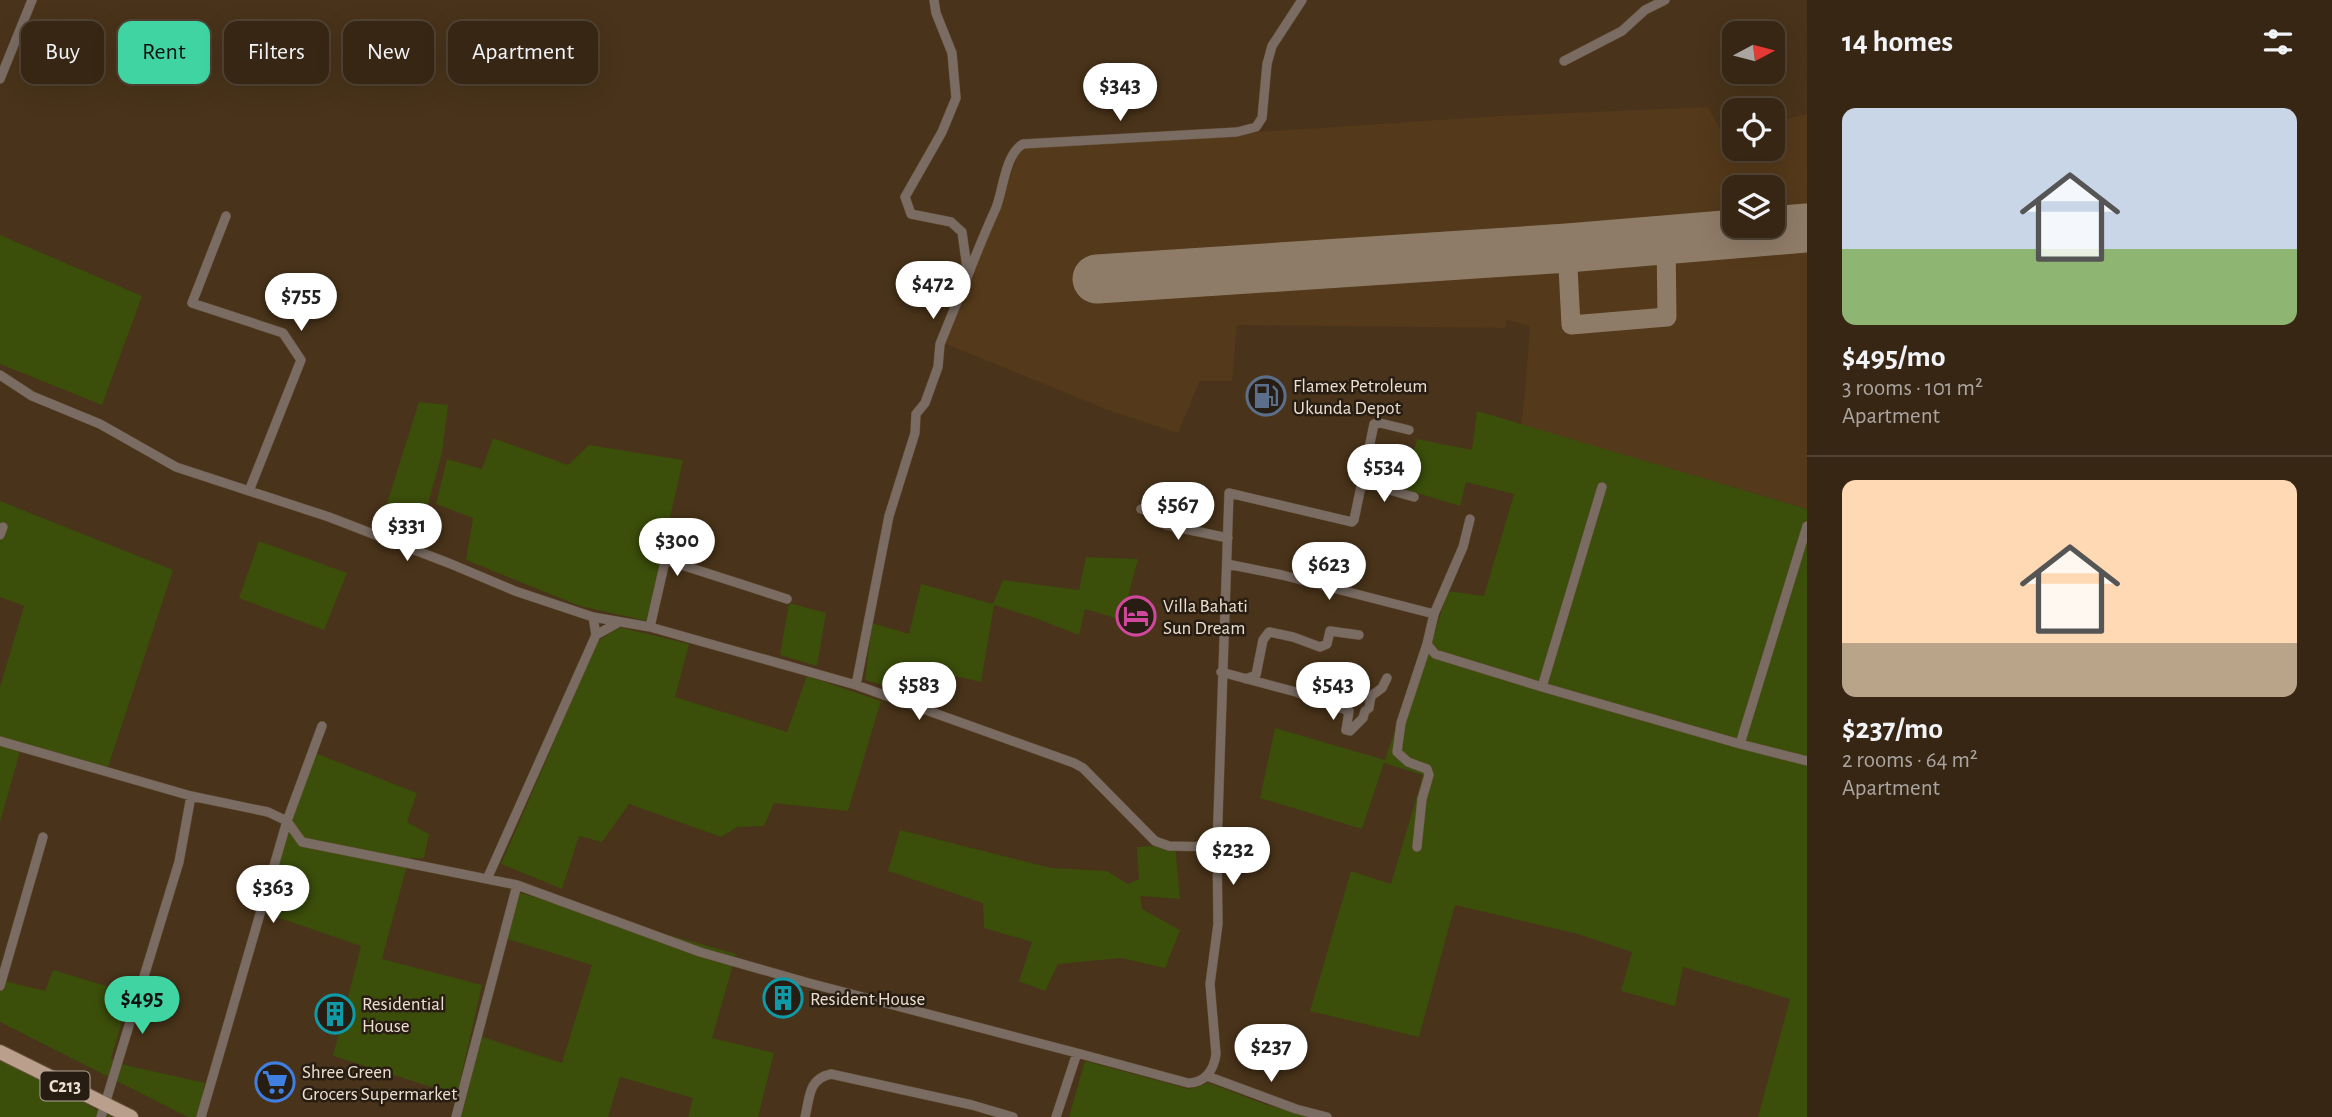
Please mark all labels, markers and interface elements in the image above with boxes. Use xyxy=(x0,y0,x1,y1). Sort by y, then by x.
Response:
chip: Buy xyxy=(21,21,104,84)
chip: Rent xyxy=(118,21,210,84)
chip: Filters xyxy=(224,21,329,84)
chip: New xyxy=(343,21,434,84)
chip: Apartment xyxy=(448,21,598,84)
north arrow xyxy=(1722,21,1785,84)
map controls xyxy=(1722,21,1785,238)
icon: filters xyxy=(2259,23,2297,61)
text: 14 homes xyxy=(1842,27,1953,57)
pin: $343 xyxy=(1079,64,1161,123)
text: $343 xyxy=(1099,74,1141,97)
button: locate xyxy=(1722,98,1785,161)
icon: home xyxy=(2007,154,2133,280)
button: layers xyxy=(1722,175,1785,238)
pin: $472 xyxy=(892,262,974,321)
text: $472 xyxy=(912,272,954,295)
pin: $755 xyxy=(260,274,342,333)
text: $755 xyxy=(281,284,321,307)
text: $495/mo xyxy=(1842,342,1946,372)
fuel station icon: Flamex Petroleum Ukunda Depot xyxy=(1245,375,1287,417)
place label: Flamex Petroleum Ukunda Depot xyxy=(1293,377,1427,418)
text: 3 rooms · 101 m² xyxy=(1842,377,1983,400)
text: Apartment xyxy=(1842,405,1940,428)
pin: $534 xyxy=(1343,444,1425,504)
text: $534 xyxy=(1363,455,1405,478)
pin: $567 xyxy=(1137,482,1219,542)
text: $567 xyxy=(1157,493,1199,516)
pin: $331 xyxy=(366,504,448,563)
text: $331 xyxy=(388,514,426,537)
pin: $300 xyxy=(636,518,718,578)
icon: home xyxy=(2007,526,2133,652)
text: $300 xyxy=(655,529,699,552)
pin: $623 xyxy=(1288,542,1370,602)
text: $623 xyxy=(1308,553,1350,576)
hotel icon: Villa Bahati Sun Dream xyxy=(1115,595,1157,637)
place label: Villa Bahati Sun Dream xyxy=(1163,597,1248,638)
pin: $583 xyxy=(878,662,960,722)
pin: $543 xyxy=(1292,662,1374,722)
text: $583 xyxy=(898,673,940,696)
text: $543 xyxy=(1312,673,1354,696)
text: $237/mo xyxy=(1842,714,1943,744)
text: 2 rooms · 64 m² xyxy=(1842,749,1978,772)
text: Apartment xyxy=(1842,777,1940,800)
pin: $232 xyxy=(1192,828,1274,887)
text: $232 xyxy=(1212,838,1254,861)
pin: $363 xyxy=(232,866,314,925)
text: $363 xyxy=(252,876,294,899)
pin: $495 xyxy=(101,976,183,1036)
building icon: Resident House xyxy=(762,977,804,1019)
text: $495 xyxy=(121,987,163,1010)
place label: Resident House xyxy=(810,990,925,1009)
building icon: Residential House xyxy=(314,993,356,1035)
place label: Residential House xyxy=(362,995,445,1036)
pin: $237 xyxy=(1230,1024,1312,1084)
text: $237 xyxy=(1250,1035,1292,1058)
supermarket icon: Shree Green Grocers Supermarket xyxy=(254,1061,296,1103)
place label: Shree Green Grocers Supermarket xyxy=(302,1063,457,1104)
road number: C213 xyxy=(41,1072,90,1100)

